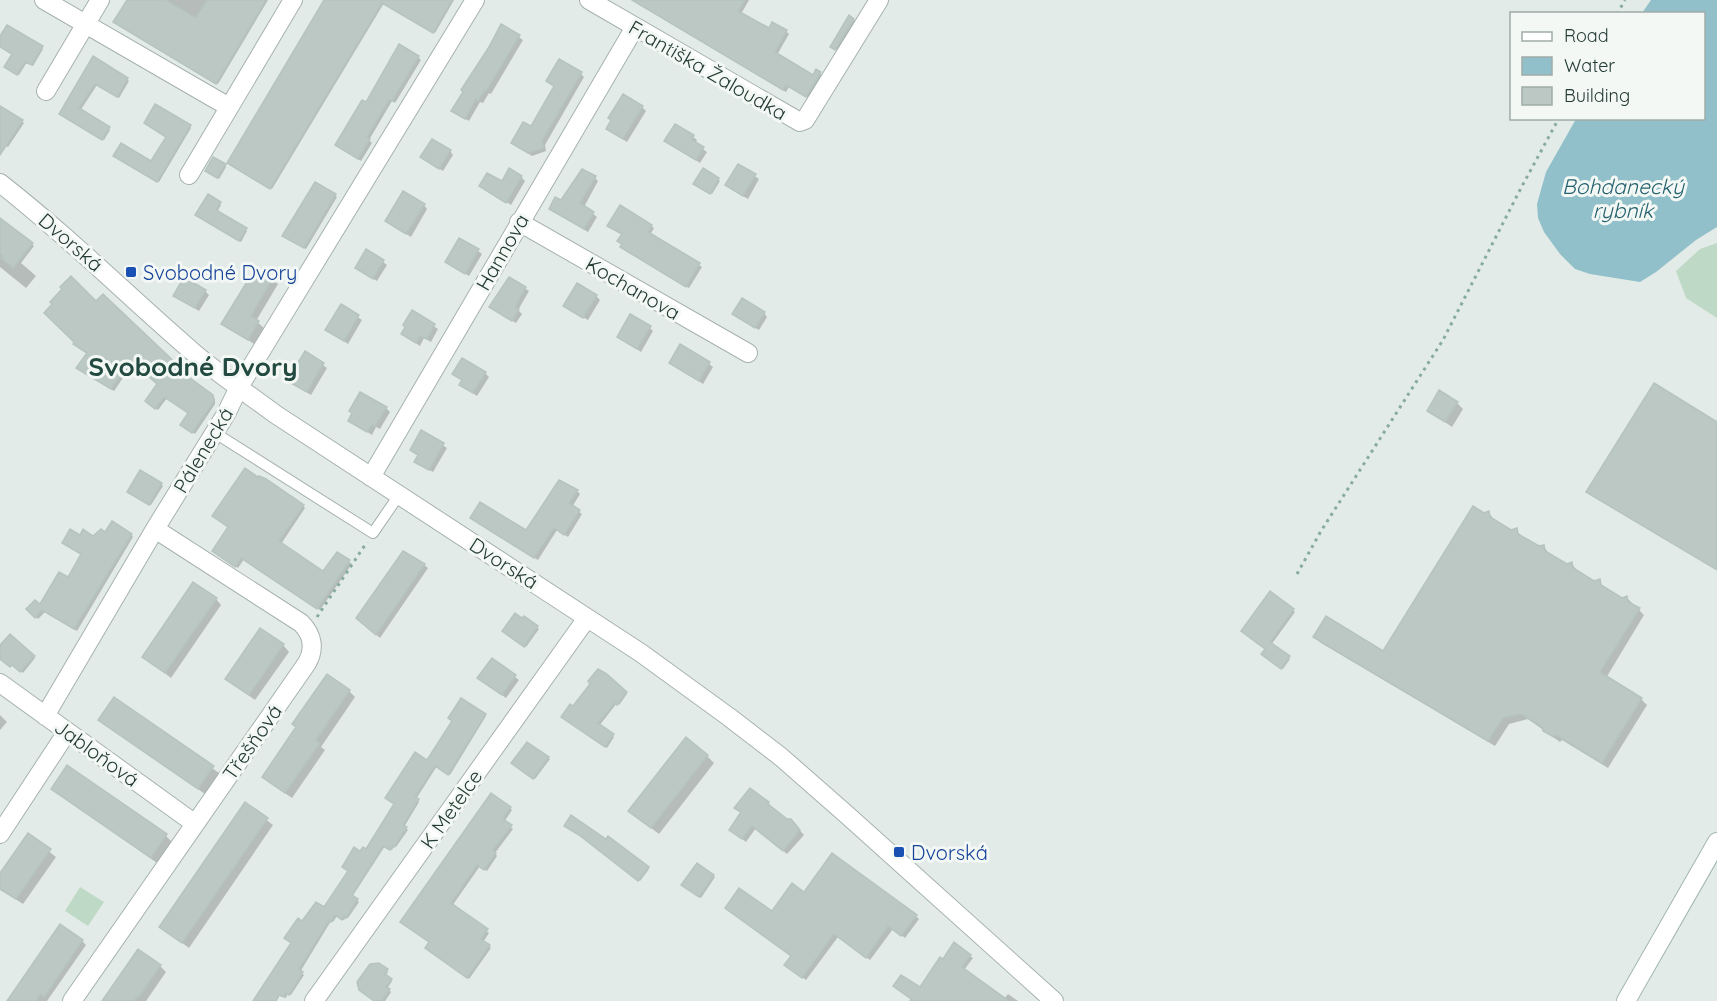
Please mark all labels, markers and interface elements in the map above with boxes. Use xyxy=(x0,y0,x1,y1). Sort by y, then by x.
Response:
legend xyxy=(1510,12,1705,120)
street label: Františka Žaloudka xyxy=(624,15,792,125)
text: Road xyxy=(1564,24,1609,47)
text: Water xyxy=(1564,54,1615,77)
text: Building xyxy=(1564,84,1630,107)
water label: Bohdanecký rybník xyxy=(1562,173,1685,223)
street label: Dvorská xyxy=(34,207,108,277)
street label: Hannova xyxy=(470,209,534,295)
street label: Kochanova xyxy=(581,251,685,325)
place label: Svobodné Dvory xyxy=(143,260,297,285)
marker: Svobodné Dvory xyxy=(124,265,138,279)
district label: Svobodné Dvory xyxy=(88,350,298,383)
street label: Pálenecká xyxy=(168,403,238,497)
street label: Dvorská xyxy=(465,532,543,594)
street label: Třešňová xyxy=(217,699,287,785)
street label: Jabloňová xyxy=(50,714,144,792)
street label: K Metelce xyxy=(415,765,487,853)
place label: Dvorská xyxy=(911,840,988,865)
marker: Dvorská xyxy=(892,845,906,859)

